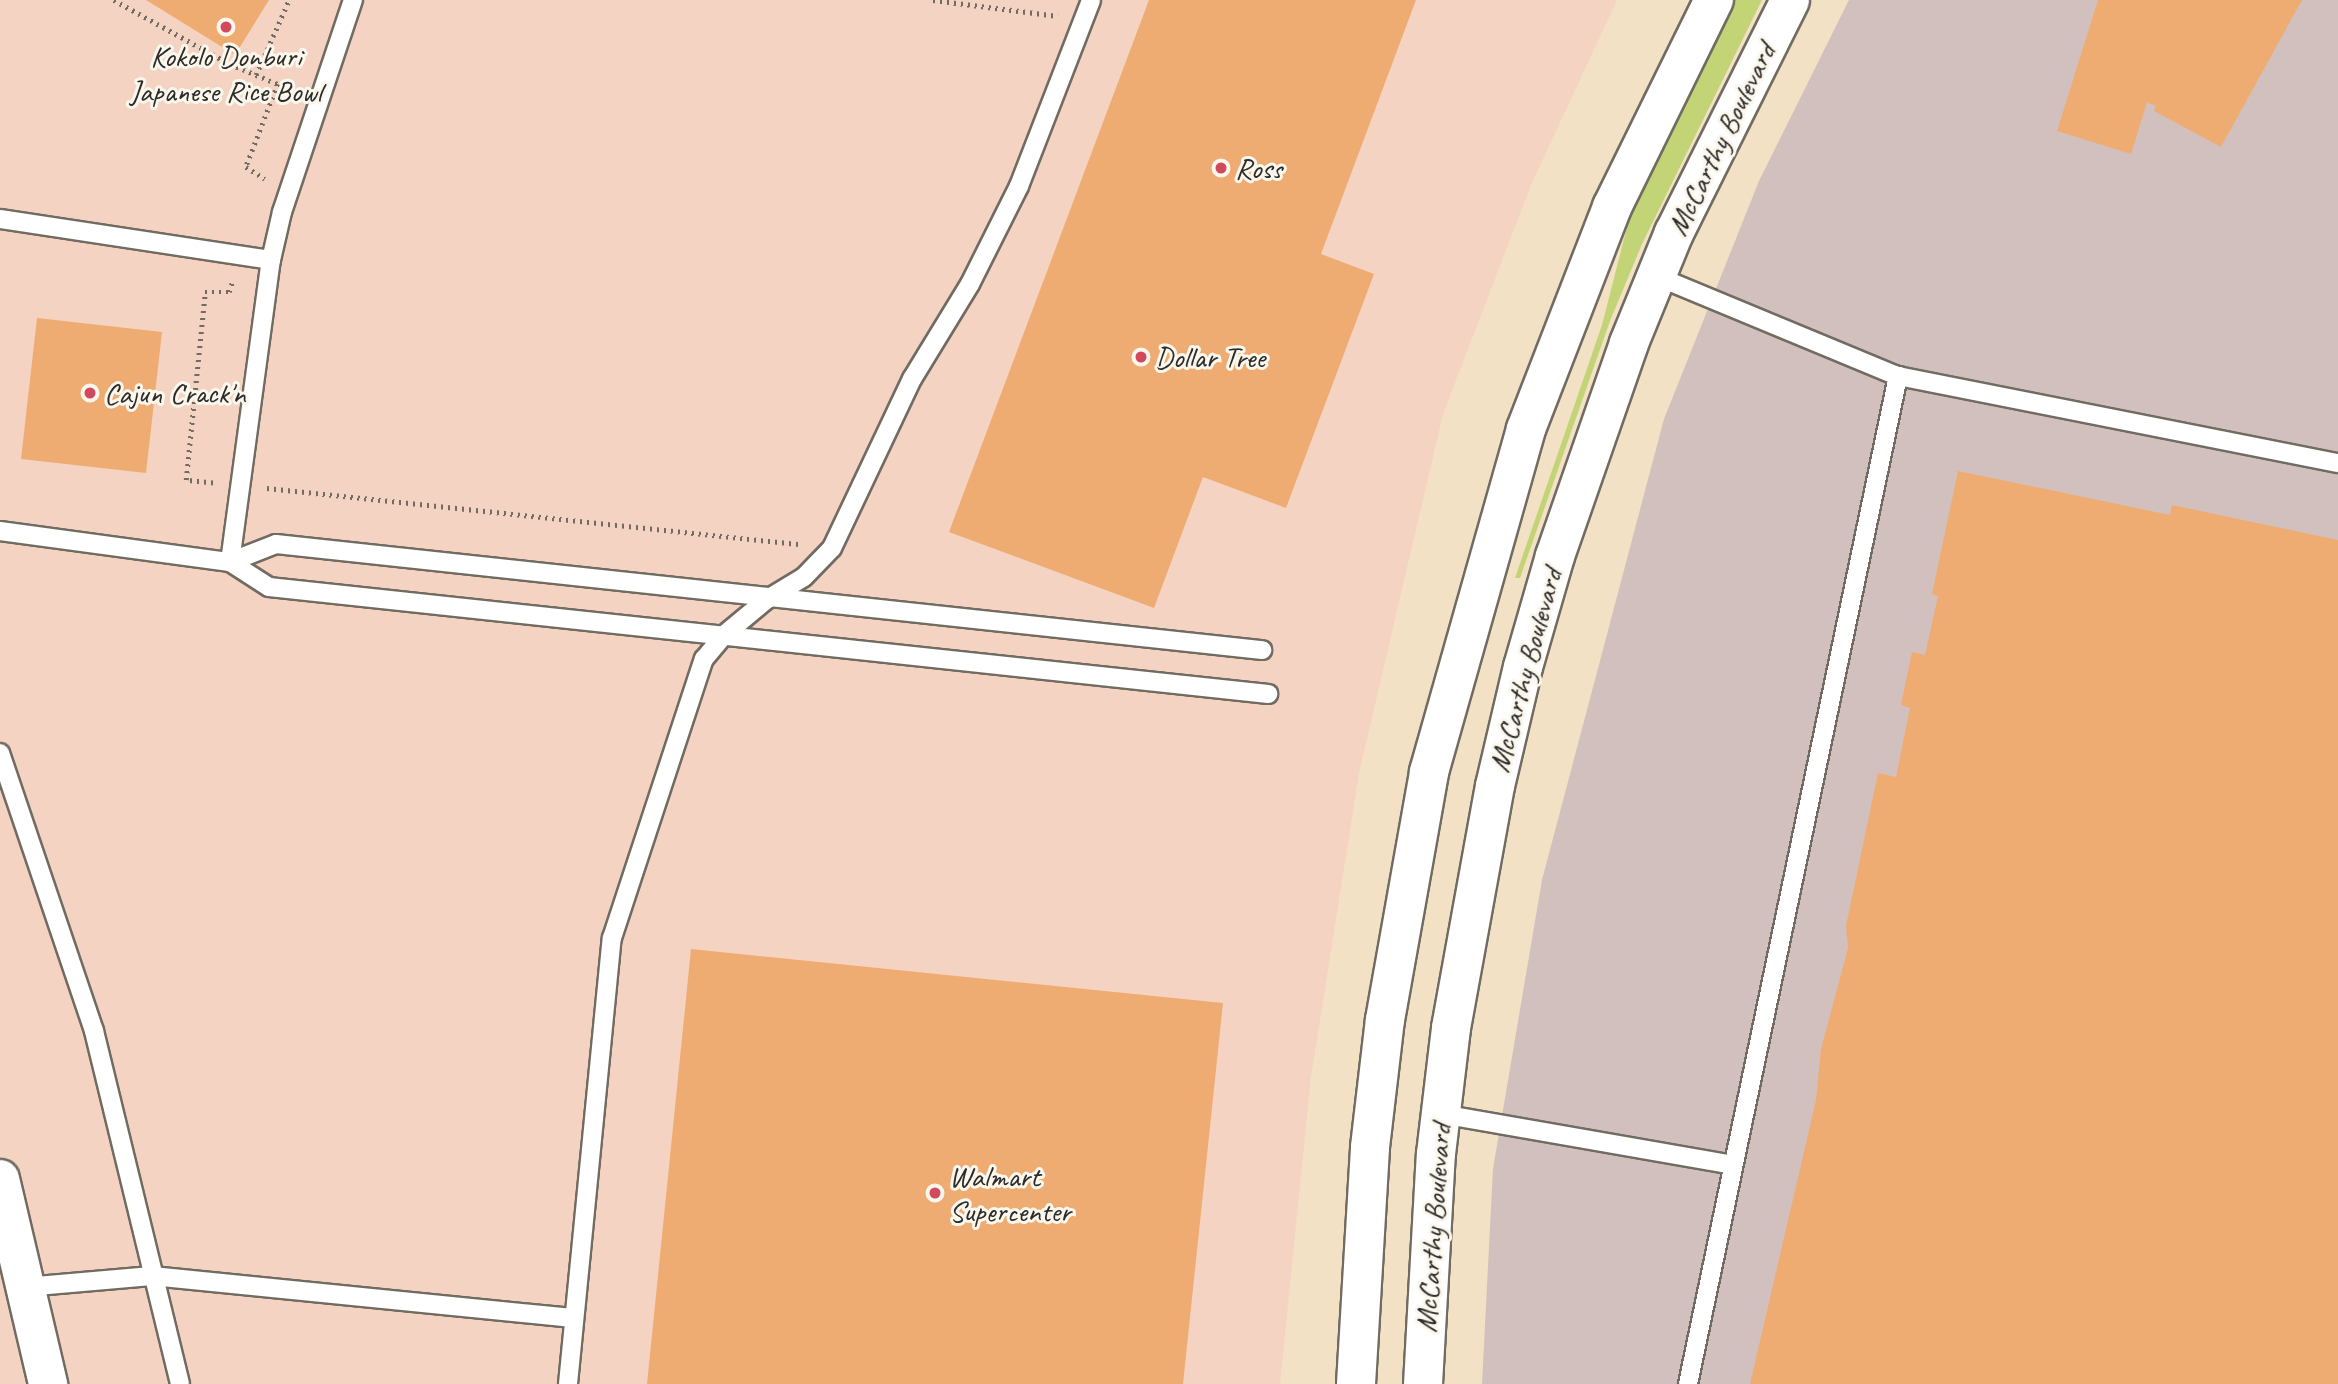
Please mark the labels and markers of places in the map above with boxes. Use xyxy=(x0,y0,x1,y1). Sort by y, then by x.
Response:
marker: Kokolo Donburi Japanese Rice Bowl xyxy=(218,19,234,35)
place label: Kokolo Donburi Japanese Rice Bowl xyxy=(130,38,322,108)
place label: Ross xyxy=(1235,150,1282,186)
marker: Ross xyxy=(1213,160,1229,176)
place label: Dollar Tree xyxy=(1155,339,1265,375)
marker: Dollar Tree xyxy=(1133,349,1149,365)
place label: Cajun Crack'n xyxy=(104,375,246,411)
marker: Cajun Crack'n xyxy=(82,385,98,401)
place label: Walmart Supercenter xyxy=(949,1158,1071,1228)
marker: Walmart Supercenter xyxy=(927,1185,943,1201)

